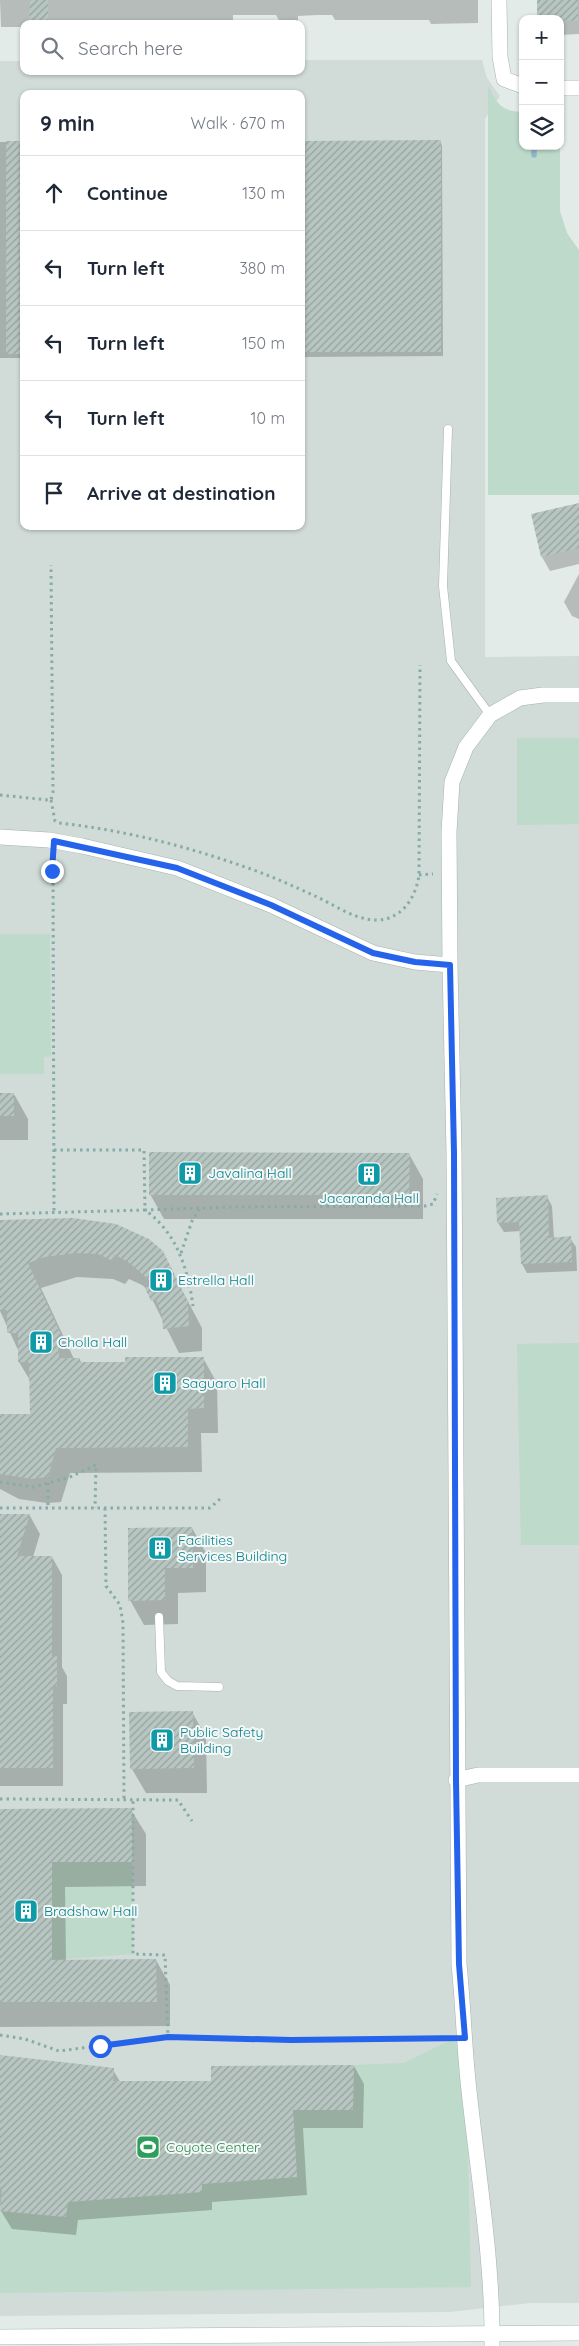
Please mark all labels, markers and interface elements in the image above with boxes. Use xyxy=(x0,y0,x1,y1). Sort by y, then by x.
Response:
map controls xyxy=(519,15,564,150)
button: + xyxy=(519,15,564,60)
search box xyxy=(20,20,305,75)
icon: search xyxy=(38,34,66,62)
text: Search here xyxy=(78,36,183,60)
button: − xyxy=(519,60,564,105)
button: layers xyxy=(519,105,564,150)
text: 9 min xyxy=(40,110,95,136)
text: Walk · 670 m xyxy=(191,113,285,133)
icon: ahead xyxy=(40,179,68,207)
text: Continue xyxy=(87,181,168,205)
text: 130 m xyxy=(242,183,285,203)
icon: left xyxy=(40,254,68,282)
text: Turn left xyxy=(87,256,165,280)
text: 380 m xyxy=(239,258,285,278)
icon: left xyxy=(40,329,68,357)
text: Turn left xyxy=(87,331,165,355)
text: 150 m xyxy=(242,333,285,353)
icon: left xyxy=(40,404,68,432)
text: Turn left xyxy=(87,406,165,430)
text: 10 m xyxy=(251,408,285,428)
icon: arrive xyxy=(40,479,68,507)
text: Arrive at destination xyxy=(87,481,276,505)
route end xyxy=(41,860,64,883)
building icon: Javalina Hall xyxy=(177,1160,203,1186)
building icon: Jacaranda Hall xyxy=(356,1161,382,1187)
place label: Javalina Hall xyxy=(208,1164,292,1182)
place label: Jacaranda Hall xyxy=(319,1189,419,1207)
building icon: Estrella Hall xyxy=(148,1267,174,1293)
place label: Estrella Hall xyxy=(178,1271,254,1289)
building icon: Cholla Hall xyxy=(28,1329,54,1355)
place label: Cholla Hall xyxy=(58,1333,127,1351)
building icon: Saguaro Hall xyxy=(152,1370,178,1396)
place label: Saguaro Hall xyxy=(182,1374,266,1392)
place label: Facilities Services Building xyxy=(178,1531,287,1565)
building icon: Facilities Services Building xyxy=(147,1535,173,1561)
place label: Public Safety Building xyxy=(180,1723,264,1757)
building icon: Public Safety Building xyxy=(149,1727,175,1753)
building icon: Bradshaw Hall xyxy=(13,1898,39,1924)
place label: Bradshaw Hall xyxy=(44,1902,138,1920)
route start xyxy=(89,2035,112,2058)
sports icon: Coyote Center xyxy=(135,2134,161,2160)
place label: Coyote Center xyxy=(166,2138,260,2156)

